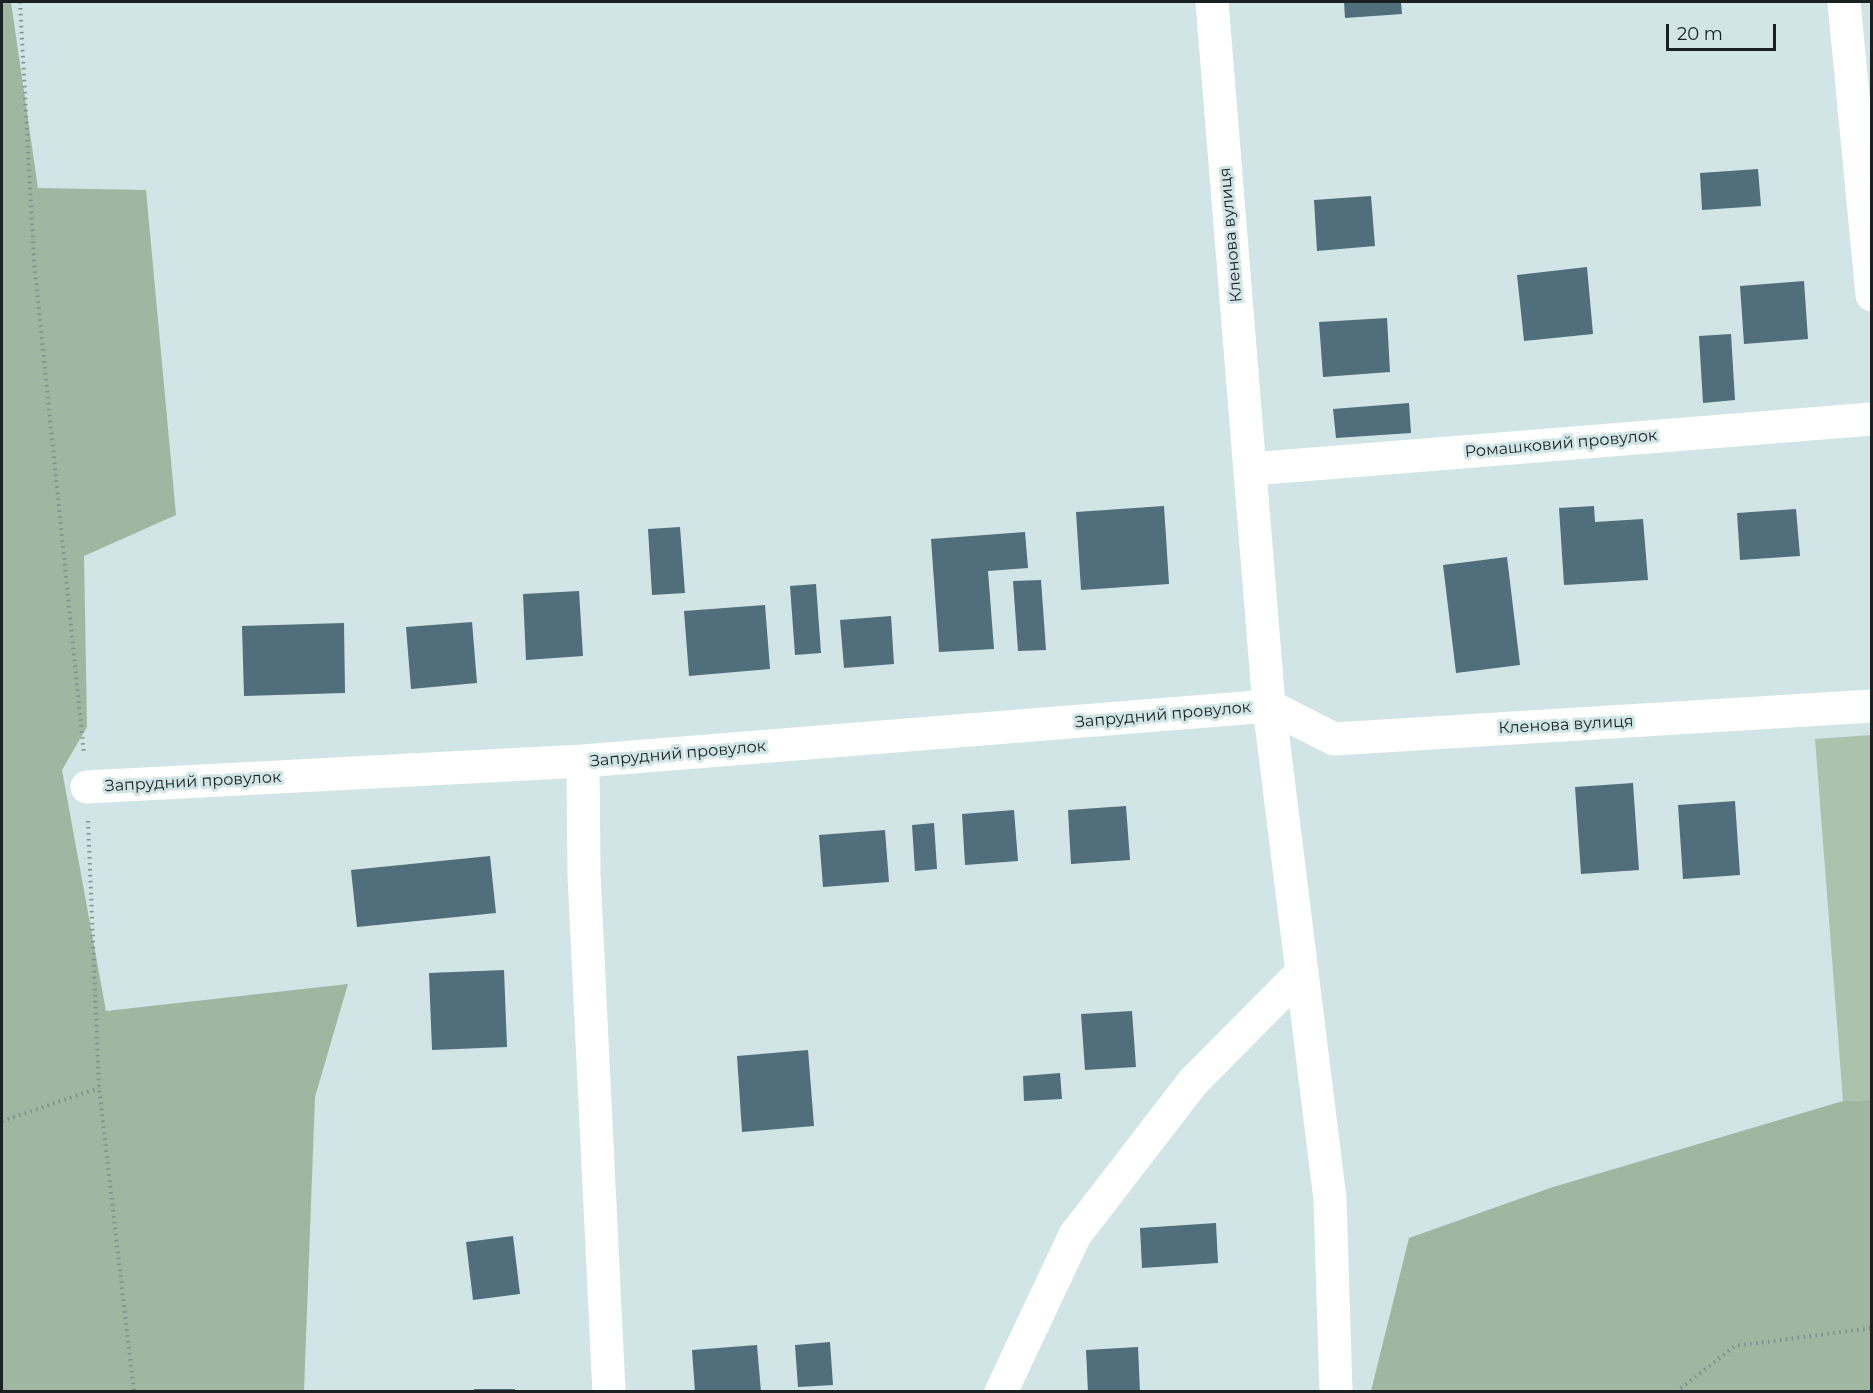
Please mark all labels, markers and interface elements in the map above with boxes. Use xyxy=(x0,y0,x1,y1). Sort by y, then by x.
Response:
scale bar xyxy=(1669,12,1778,50)
text: 20 m xyxy=(1677,23,1723,45)
street label: Кленова вулиця xyxy=(1216,167,1246,303)
street label: Ромашковий провулок xyxy=(1464,426,1658,462)
street label: Запрудний провулок xyxy=(1074,698,1252,732)
street label: Кленова вулиця xyxy=(1498,712,1634,738)
street label: Запрудний провулок xyxy=(589,737,767,771)
street label: Запрудний провулок xyxy=(104,768,282,796)

